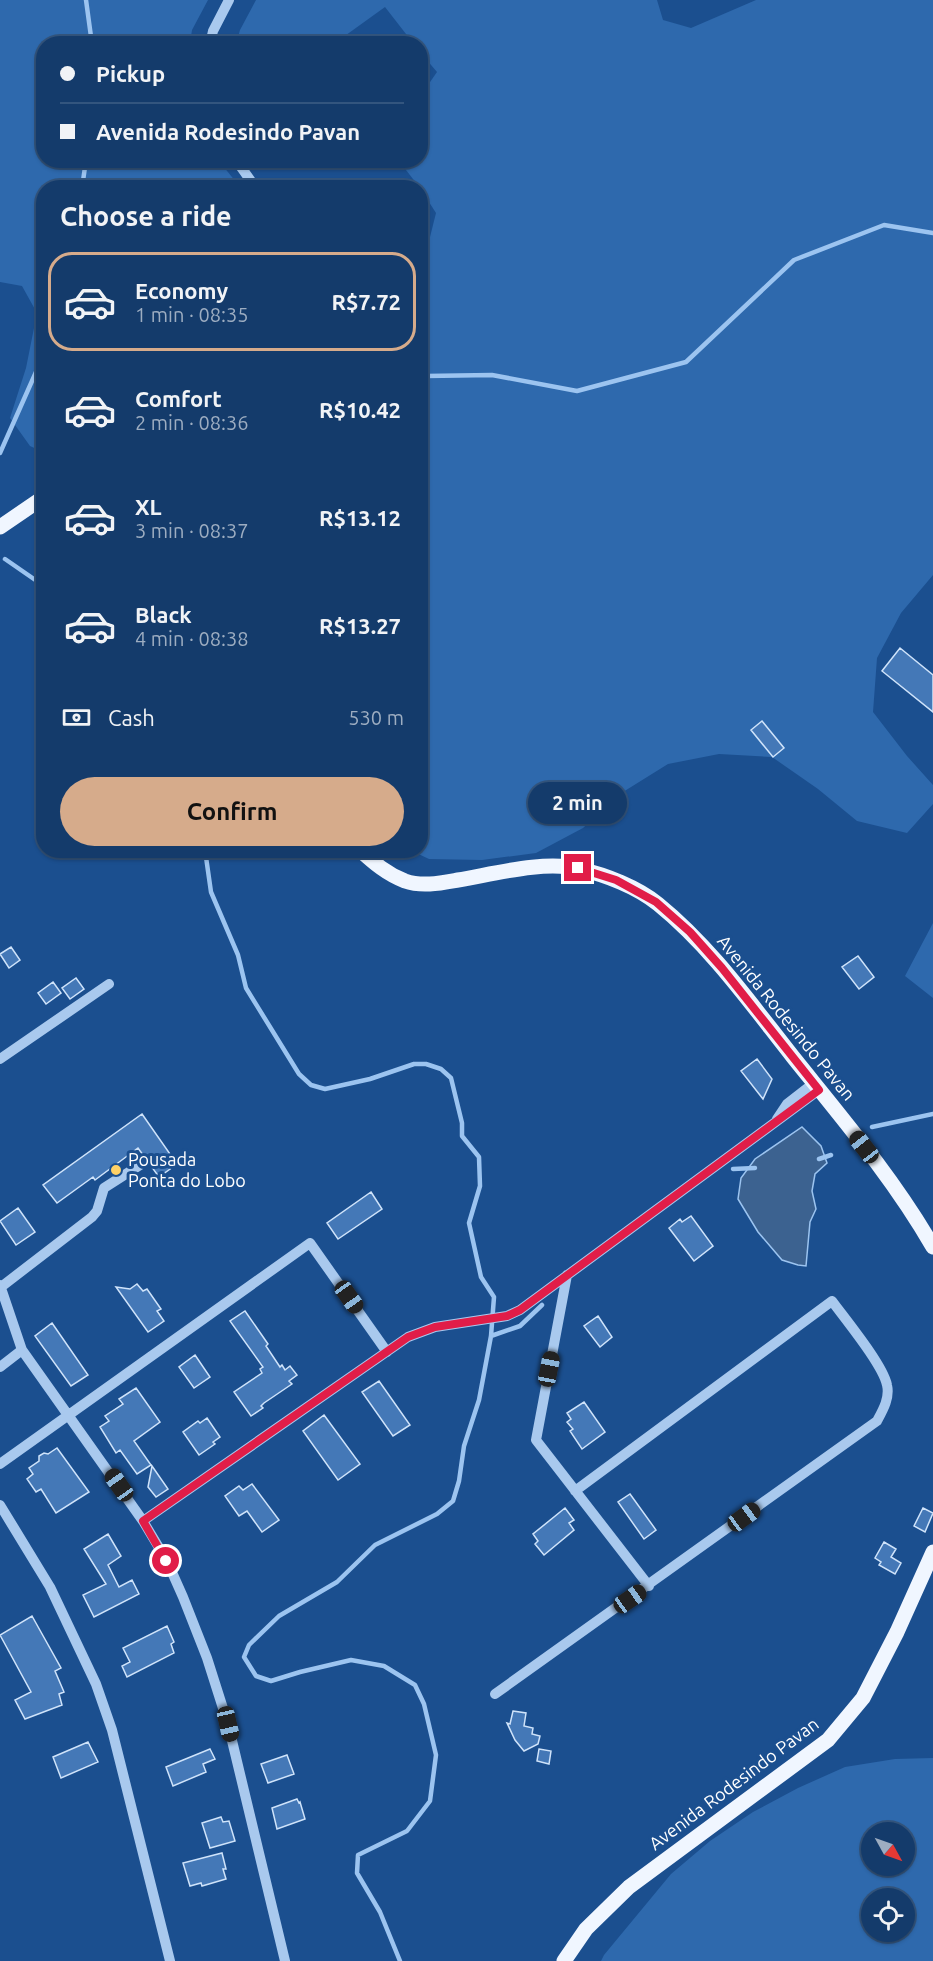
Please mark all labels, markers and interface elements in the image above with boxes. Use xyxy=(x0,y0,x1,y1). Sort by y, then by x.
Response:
text: Pickup xyxy=(96,61,165,86)
text: Avenida Rodesindo Pavan xyxy=(96,119,360,144)
text: Choose a ride xyxy=(60,201,232,231)
icon: car xyxy=(63,275,117,329)
text: Economy xyxy=(135,278,228,303)
text: R$7.72 xyxy=(332,289,401,314)
text: 1 min · 08:35 xyxy=(135,303,249,326)
icon: car xyxy=(63,383,117,437)
text: Comfort xyxy=(135,386,222,411)
text: R$10.42 xyxy=(319,397,401,422)
text: 2 min · 08:36 xyxy=(135,411,249,434)
icon: car xyxy=(63,491,117,545)
text: XL xyxy=(135,494,162,519)
text: R$13.12 xyxy=(319,505,401,530)
text: 3 min · 08:37 xyxy=(135,519,249,542)
icon: car xyxy=(63,599,117,653)
text: Black xyxy=(135,602,192,627)
text: R$13.27 xyxy=(319,613,401,638)
text: 4 min · 08:38 xyxy=(135,627,249,650)
icon: cash xyxy=(60,701,93,734)
text: Cash xyxy=(108,705,155,730)
text: 530 m xyxy=(348,706,404,729)
button: Confirm xyxy=(60,777,404,846)
callout: 2 min xyxy=(528,781,628,823)
text: 2 min xyxy=(552,791,603,814)
route end xyxy=(564,854,591,881)
street label: Avenida Rodesindo Pavan xyxy=(714,931,860,1104)
car xyxy=(846,1127,882,1167)
place label: Pousada Ponta do Lobo xyxy=(128,1149,246,1190)
marker: Pousada Ponta do Lobo xyxy=(109,1163,123,1177)
car xyxy=(331,1277,367,1317)
car xyxy=(537,1350,561,1388)
car xyxy=(101,1465,137,1505)
car xyxy=(724,1499,764,1535)
route start xyxy=(152,1547,179,1574)
car xyxy=(610,1581,650,1617)
car xyxy=(215,1704,241,1744)
street label: Avenida Rodesindo Pavan xyxy=(645,1713,822,1853)
north arrow xyxy=(861,1822,915,1876)
map controls xyxy=(861,1822,915,1942)
button: locate xyxy=(861,1888,915,1942)

